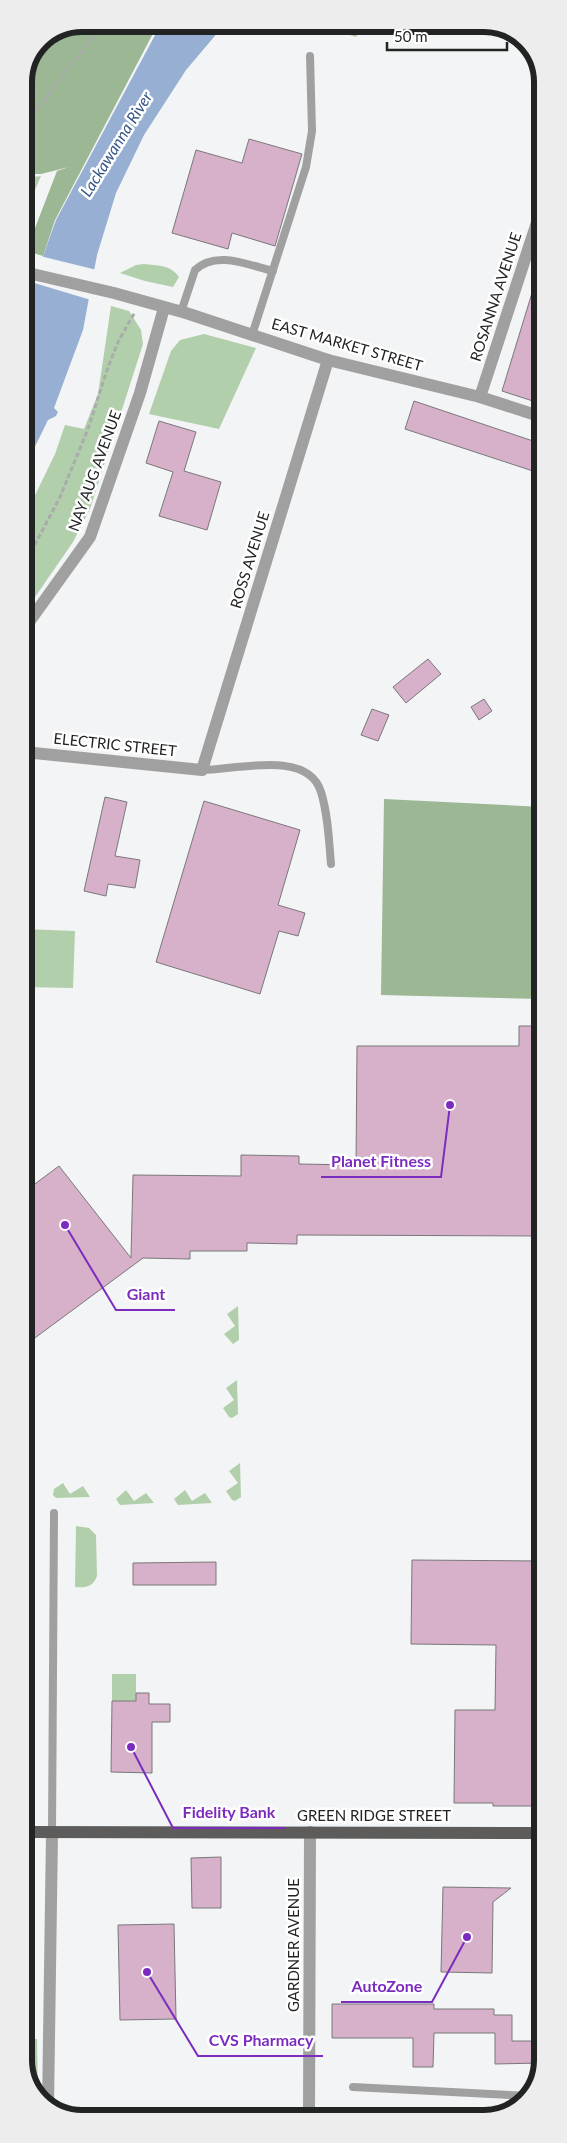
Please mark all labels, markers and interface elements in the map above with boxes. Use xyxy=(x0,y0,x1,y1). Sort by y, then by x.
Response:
scale bar xyxy=(387,20,507,52)
text: 50 m xyxy=(394,27,428,45)
water label: Lackawanna River xyxy=(76,87,156,200)
street label: ROSANNA AVENUE xyxy=(466,230,524,363)
street label: EAST MARKET STREET xyxy=(270,314,425,374)
street label: NAY AUG AVENUE xyxy=(64,408,124,534)
street label: ROSS AVENUE xyxy=(226,509,272,610)
street label: ELECTRIC STREET xyxy=(53,729,178,759)
callout: Planet Fitness xyxy=(321,1146,441,1177)
text: Planet Fitness xyxy=(331,1151,431,1170)
callout: Giant xyxy=(116,1279,175,1310)
text: Giant xyxy=(127,1284,165,1303)
callout: Fidelity Bank xyxy=(173,1797,286,1828)
text: Fidelity Bank xyxy=(183,1802,276,1821)
street label: GREEN RIDGE STREET xyxy=(297,1806,451,1824)
street label: GARDNER AVENUE xyxy=(284,1878,302,2012)
callout: AutoZone xyxy=(341,1971,432,2002)
text: AutoZone xyxy=(351,1976,423,1995)
callout: CVS Pharmacy xyxy=(198,2025,323,2056)
text: CVS Pharmacy xyxy=(209,2030,314,2049)

